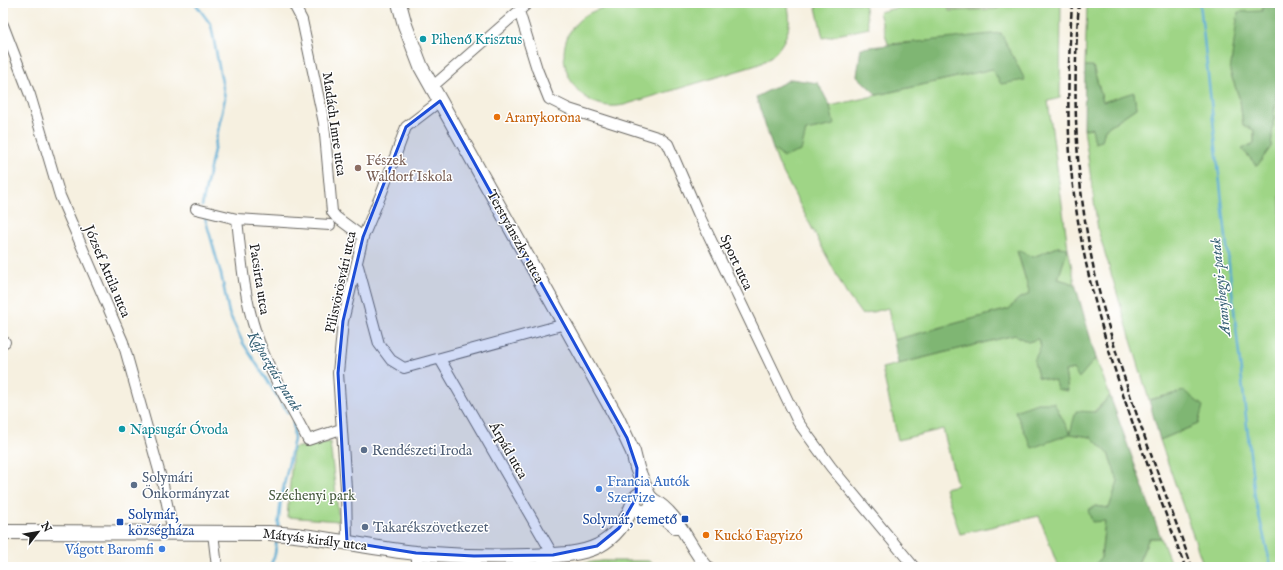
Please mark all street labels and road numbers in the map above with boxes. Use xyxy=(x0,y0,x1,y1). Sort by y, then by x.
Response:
street label: Madách Imre utca xyxy=(318,71,350,178)
street label: Terstyánszky utca xyxy=(482,187,549,287)
street label: József Attila utca xyxy=(79,221,135,321)
street label: Pilisvörösvári utca xyxy=(321,229,361,335)
street label: Sport utca xyxy=(715,232,757,294)
street label: Pacsirta utca xyxy=(244,242,274,317)
street label: Árpád utca xyxy=(484,417,533,483)
street label: Mátyás király utca xyxy=(262,525,369,555)

